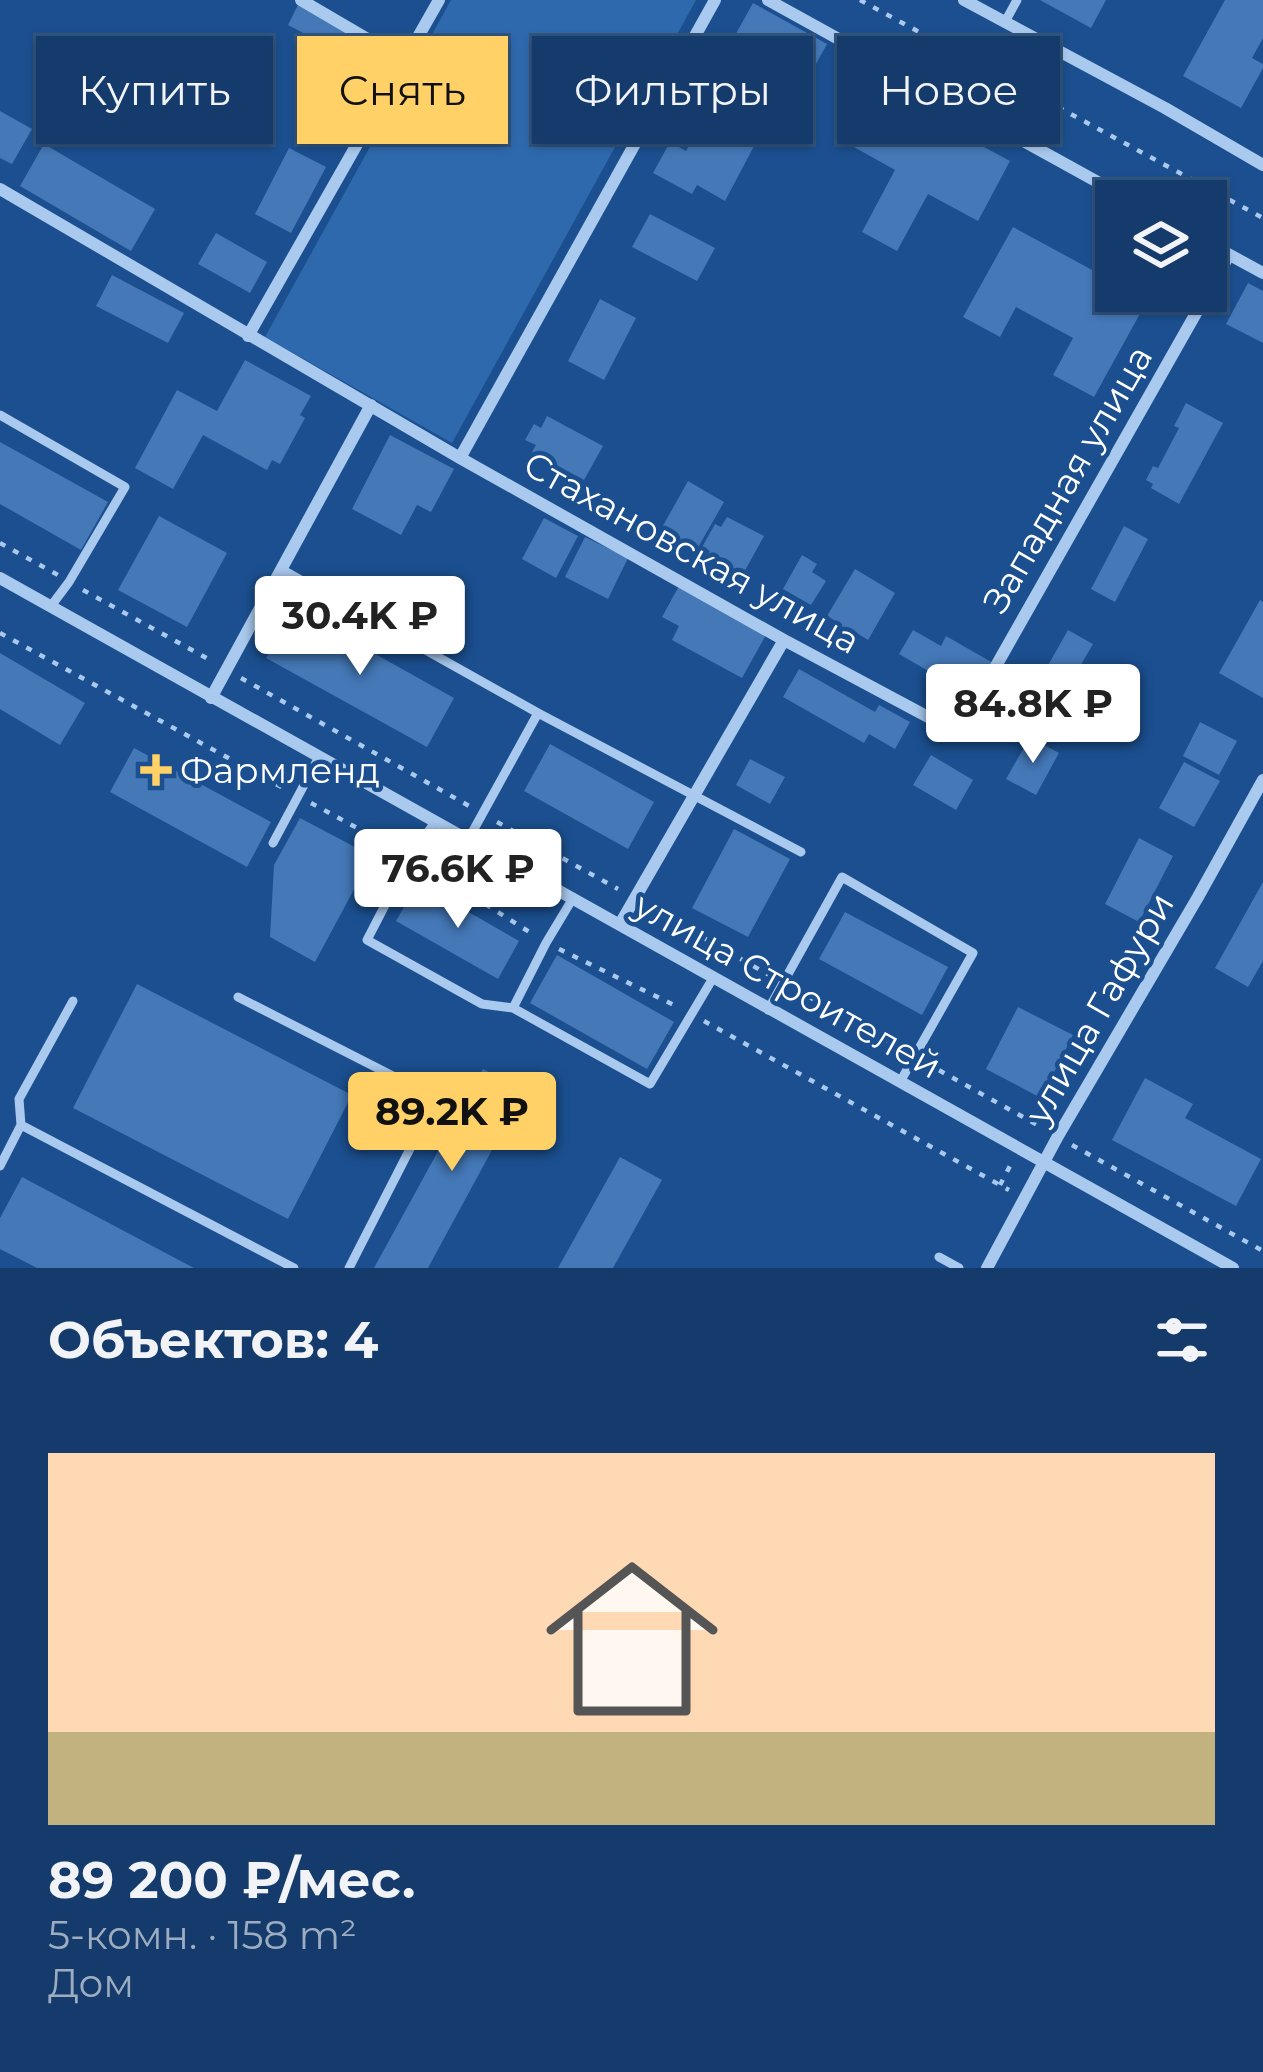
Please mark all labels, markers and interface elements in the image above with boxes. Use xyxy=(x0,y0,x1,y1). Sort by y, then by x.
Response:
chip: Купить xyxy=(36,36,273,144)
chip: Снять xyxy=(297,36,508,144)
chip: Фильтры xyxy=(532,36,813,144)
chip: Новое xyxy=(837,36,1060,144)
map controls xyxy=(1095,180,1227,312)
button: layers xyxy=(1095,180,1227,312)
street label: Западная улица xyxy=(973,338,1161,620)
street label: Стахановская улица xyxy=(516,441,868,663)
pin: 30.4K ₽ xyxy=(249,576,471,678)
text: 30.4K ₽ xyxy=(282,591,438,639)
pin: 84.8K ₽ xyxy=(922,664,1144,766)
text: 84.8K ₽ xyxy=(953,679,1113,727)
place label: Фармленд xyxy=(180,748,380,792)
marker: Фармленд xyxy=(143,757,169,783)
pin: 76.6K ₽ xyxy=(347,829,569,931)
text: 76.6K ₽ xyxy=(381,844,535,892)
street label: улица Строителей xyxy=(626,882,949,1088)
street label: улица Гафури xyxy=(1015,885,1183,1132)
pin: 89.2K ₽ xyxy=(341,1072,563,1174)
text: 89.2K ₽ xyxy=(375,1087,529,1135)
icon: filters xyxy=(1149,1307,1215,1373)
text: Объектов: 4 xyxy=(48,1309,379,1371)
icon: home xyxy=(524,1531,740,1747)
text: 89 200 ₽/мес. xyxy=(48,1849,415,1911)
text: 5-комн. · 158 m² xyxy=(48,1911,357,1959)
text: Дом xyxy=(48,1959,134,2007)

